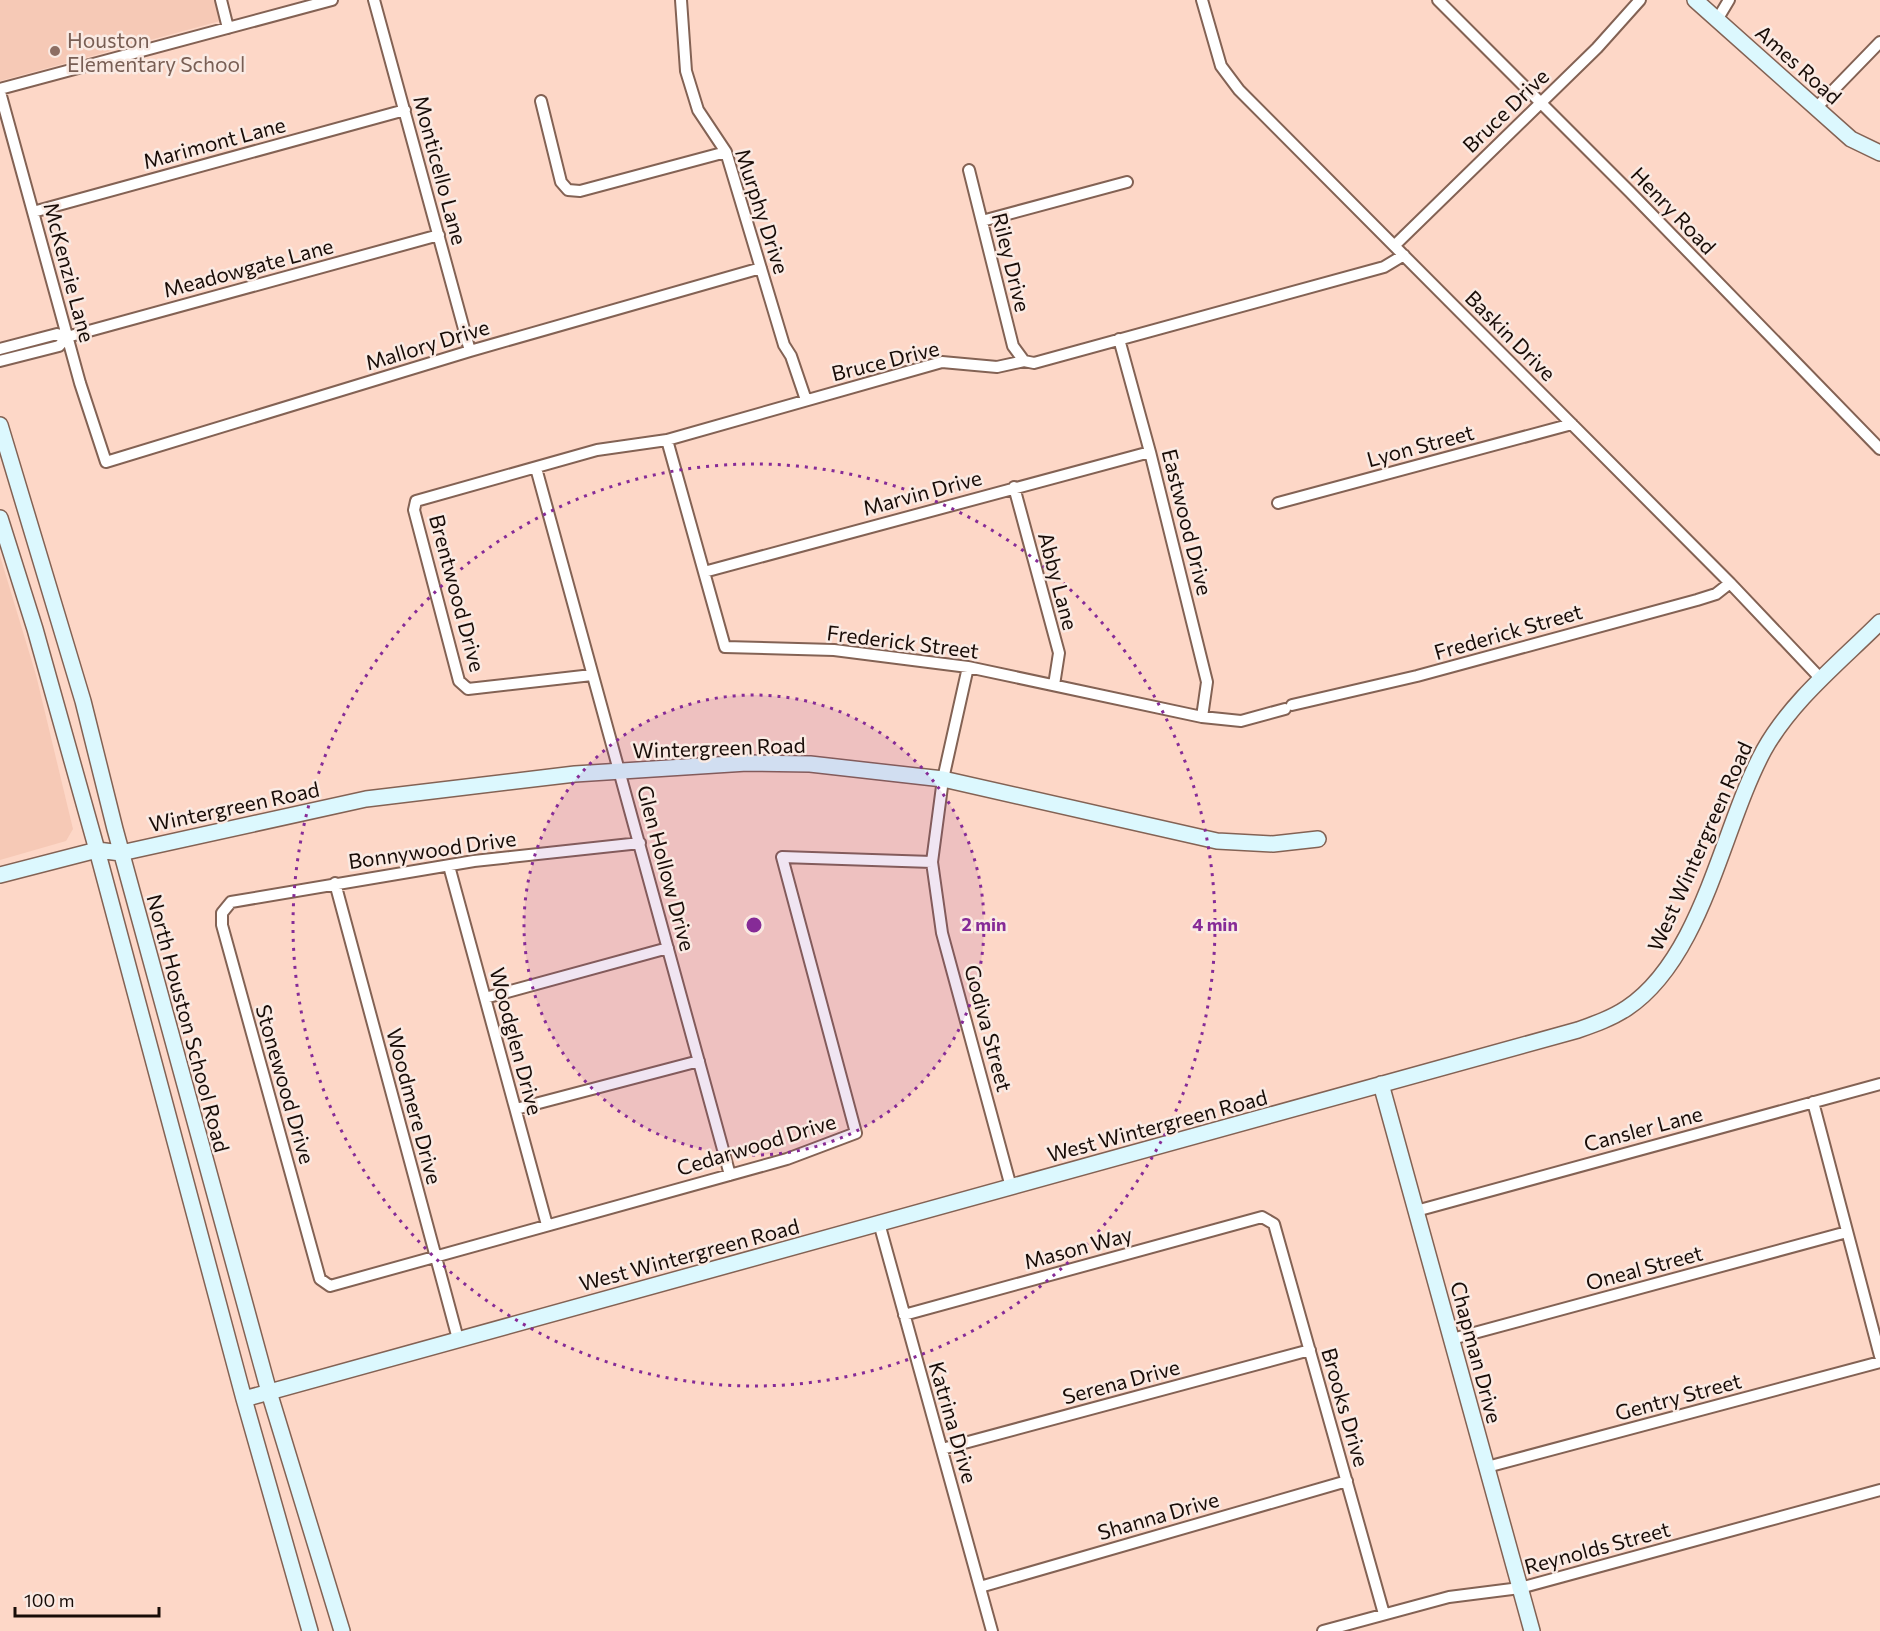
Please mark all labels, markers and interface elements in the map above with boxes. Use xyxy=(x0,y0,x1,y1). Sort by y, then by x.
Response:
street label: Ames Road xyxy=(1751,19,1847,109)
place label: Houston Elementary School xyxy=(67,27,245,76)
marker: Houston Elementary School xyxy=(48,44,62,58)
street label: Bruce Drive xyxy=(1457,63,1553,157)
street label: Monticello Lane xyxy=(409,93,473,247)
street label: Marimont Lane xyxy=(140,111,288,173)
street label: Murphy Drive xyxy=(731,145,795,277)
street label: Henry Road xyxy=(1626,161,1722,259)
street label: McKenzie Lane xyxy=(39,199,101,345)
street label: Riley Drive xyxy=(988,210,1036,314)
street label: Meadowgate Lane xyxy=(160,232,336,302)
street label: Baskin Drive xyxy=(1461,285,1561,385)
street label: Mallory Drive xyxy=(362,313,492,375)
street label: Bruce Drive xyxy=(829,335,941,385)
street label: Lyon Street xyxy=(1364,419,1476,471)
street label: Eastwood Drive xyxy=(1158,446,1218,598)
street label: Marvin Drive xyxy=(860,464,984,520)
street label: Brentwood Drive xyxy=(425,512,491,674)
street label: Abby Lane xyxy=(1034,529,1084,633)
street label: Frederick Street xyxy=(1431,598,1585,664)
street label: Frederick Street xyxy=(826,619,980,663)
street label: Wintergreen Road xyxy=(632,731,806,763)
street label: West Wintergreen Road xyxy=(1641,737,1757,955)
street label: Wintergreen Road xyxy=(147,776,321,836)
street label: Glen Hollow Drive xyxy=(633,782,701,954)
street label: Bonnywood Drive xyxy=(346,825,518,873)
street label: North Houston School Road xyxy=(142,891,236,1155)
text: 2 min xyxy=(962,913,1006,935)
text: 4 min xyxy=(1192,913,1238,935)
centre of rings xyxy=(744,915,764,935)
street label: Godiva Street xyxy=(960,962,1018,1094)
street label: Woodglen Drive xyxy=(485,964,549,1118)
street label: Stonewood Drive xyxy=(251,1002,321,1166)
street label: Woodmere Drive xyxy=(382,1025,448,1187)
street label: West Wintergreen Road xyxy=(1044,1084,1270,1166)
street label: Cansler Lane xyxy=(1581,1100,1705,1156)
street label: Cedarwood Drive xyxy=(673,1108,839,1180)
street label: West Wintergreen Road xyxy=(576,1213,802,1295)
street label: Mason Way xyxy=(1021,1221,1135,1273)
street label: Oneal Street xyxy=(1583,1239,1705,1295)
street label: Chapman Drive xyxy=(1446,1278,1508,1426)
street label: Brooks Drive xyxy=(1317,1345,1375,1469)
street label: Serena Drive xyxy=(1060,1353,1182,1409)
street label: Katrina Drive xyxy=(925,1358,983,1486)
street label: Gentry Street xyxy=(1612,1367,1744,1425)
street label: Shanna Drive xyxy=(1094,1486,1222,1544)
street label: Reynolds Street xyxy=(1521,1516,1673,1578)
scale bar xyxy=(15,1580,159,1618)
text: 100 m xyxy=(24,1589,74,1611)

